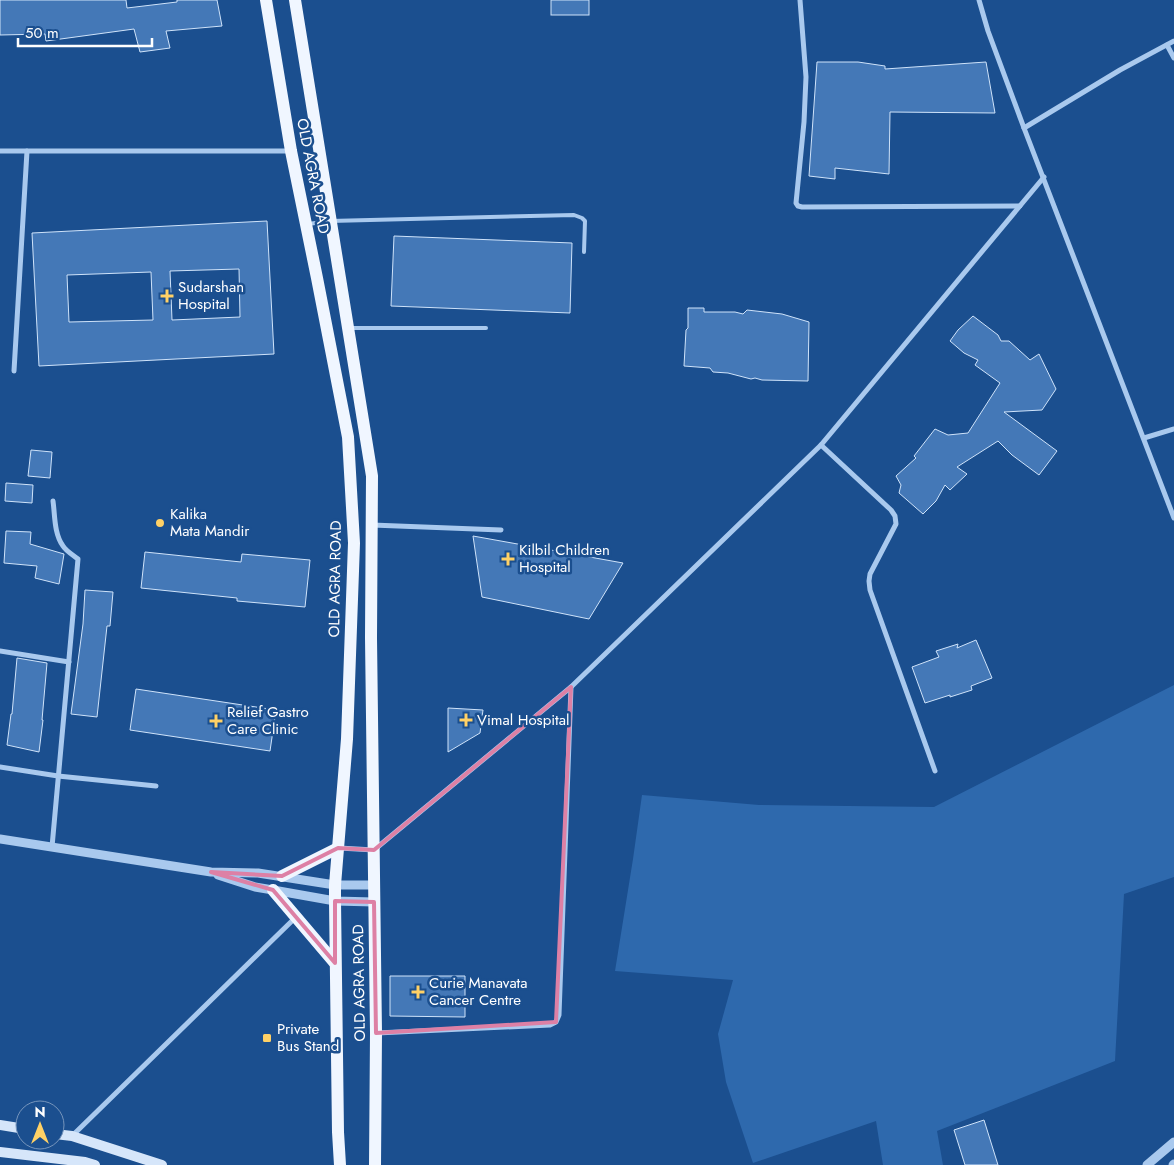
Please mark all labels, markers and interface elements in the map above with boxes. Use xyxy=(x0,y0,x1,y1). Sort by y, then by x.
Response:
scale bar xyxy=(18,15,151,47)
text: 50 m xyxy=(25,22,59,44)
street label: OLD AGRA ROAD xyxy=(291,116,335,236)
place label: Sudarshan Hospital xyxy=(178,276,244,315)
marker: Sudarshan Hospital xyxy=(160,289,174,303)
place label: Kalika Mata Mandir xyxy=(170,503,250,542)
marker: Kalika Mata Mandir xyxy=(154,517,166,529)
street label: OLD AGRA ROAD xyxy=(323,520,347,638)
place label: Kilbil Children Hospital xyxy=(519,539,610,578)
marker: Kilbil Children Hospital xyxy=(501,552,515,566)
place label: Relief Gastro Care Clinic xyxy=(227,701,309,740)
place label: Vimal Hospital xyxy=(477,709,569,731)
marker: Vimal Hospital xyxy=(459,713,473,727)
marker: Relief Gastro Care Clinic xyxy=(209,714,223,728)
street label: OLD AGRA ROAD xyxy=(347,924,371,1042)
place label: Curie Manavata Cancer Centre xyxy=(429,972,527,1011)
marker: Curie Manavata Cancer Centre xyxy=(411,985,425,999)
place label: Private Bus Stand xyxy=(277,1018,339,1057)
marker: Private Bus Stand xyxy=(261,1032,273,1044)
north arrow xyxy=(15,1100,65,1150)
text: N xyxy=(34,1102,46,1122)

